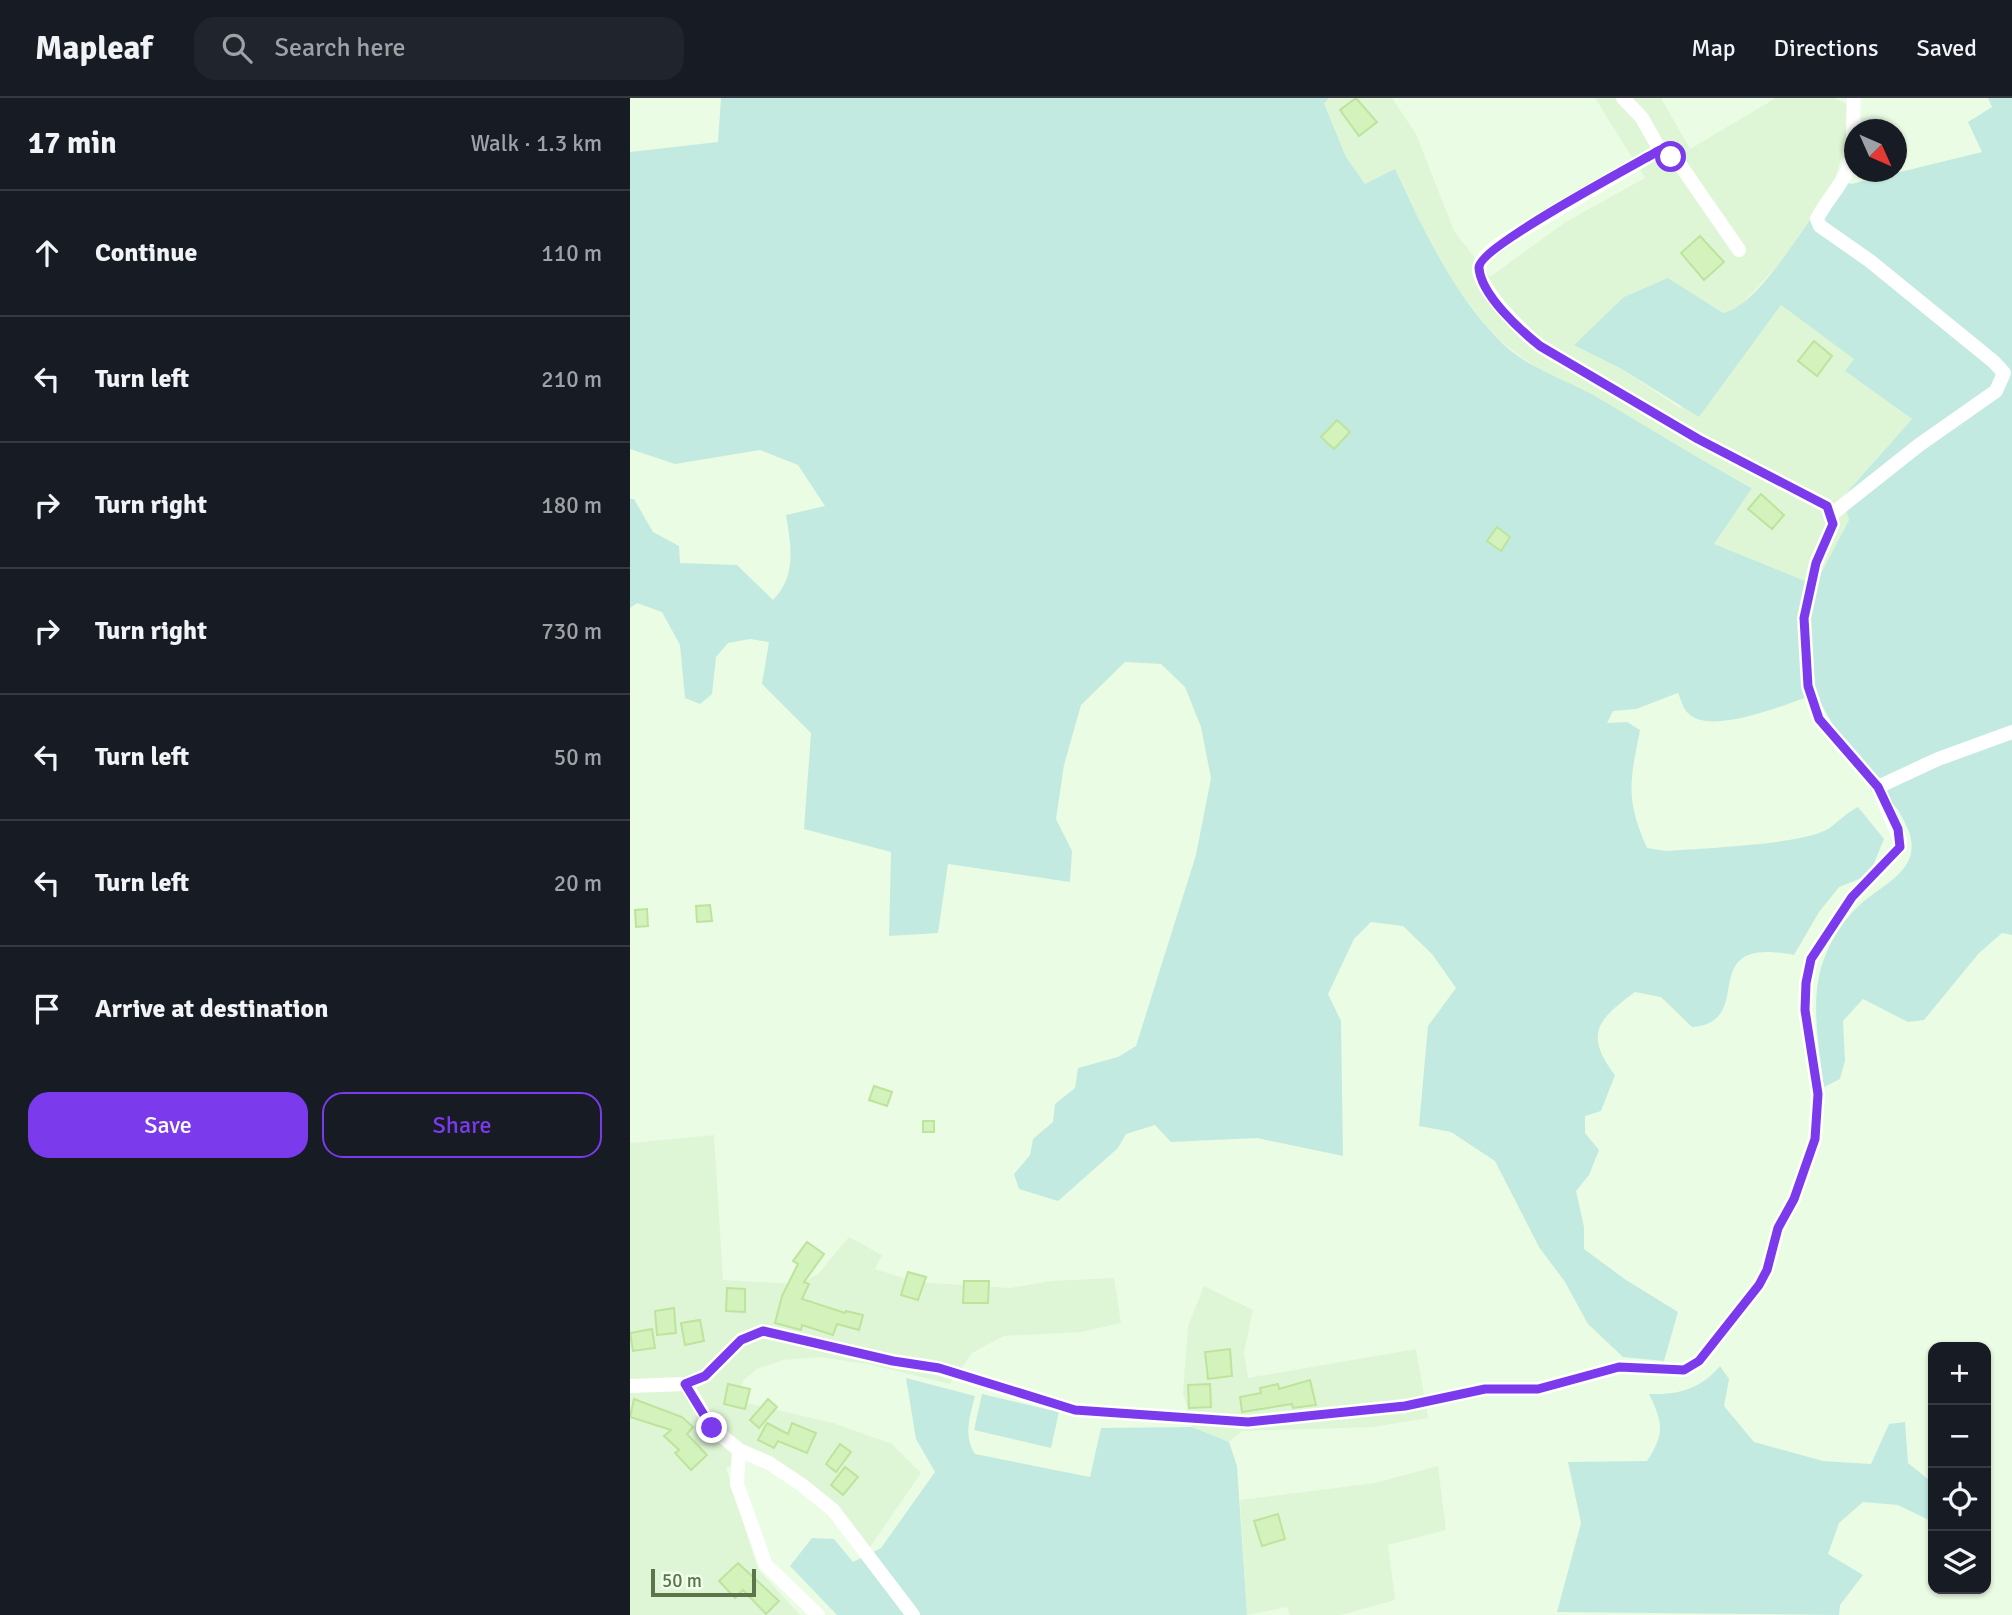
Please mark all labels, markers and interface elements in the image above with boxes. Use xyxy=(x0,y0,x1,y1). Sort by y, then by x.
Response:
search box xyxy=(194,17,684,80)
text: Mapleaf xyxy=(35,28,152,69)
icon: search xyxy=(218,29,256,67)
text: Search here xyxy=(274,32,406,64)
text: Map xyxy=(1691,33,1736,63)
text: Directions xyxy=(1774,33,1879,63)
text: Saved xyxy=(1917,33,1977,63)
north arrow xyxy=(1844,119,1907,182)
text: 17 min xyxy=(28,125,117,162)
text: Walk · 1.3 km xyxy=(470,129,602,158)
route start xyxy=(1655,141,1686,172)
icon: ahead xyxy=(28,234,66,272)
text: Continue xyxy=(95,237,197,269)
text: 110 m xyxy=(541,239,602,268)
icon: left xyxy=(28,360,66,398)
text: Turn left xyxy=(95,363,189,395)
text: 210 m xyxy=(541,365,602,394)
icon: right xyxy=(28,486,66,524)
text: Turn right xyxy=(95,489,207,521)
text: 180 m xyxy=(541,491,602,520)
icon: right xyxy=(28,612,66,650)
text: Turn right xyxy=(95,615,207,647)
text: 730 m xyxy=(541,617,602,646)
icon: left xyxy=(28,738,66,776)
text: Turn left xyxy=(95,741,189,773)
text: 50 m xyxy=(554,743,602,772)
icon: left xyxy=(28,864,66,902)
text: Turn left xyxy=(95,867,189,899)
text: 20 m xyxy=(554,869,602,898)
icon: arrive xyxy=(28,990,66,1028)
text: Arrive at destination xyxy=(95,993,328,1025)
button: Save xyxy=(28,1092,308,1158)
button: Share xyxy=(322,1092,602,1158)
map controls xyxy=(1928,1342,1991,1594)
button: + xyxy=(1928,1342,1991,1405)
button: − xyxy=(1928,1405,1991,1468)
route end xyxy=(696,1412,727,1443)
button: locate xyxy=(1928,1468,1991,1531)
button: layers xyxy=(1928,1531,1991,1594)
scale bar xyxy=(651,1566,756,1598)
text: 50 m xyxy=(662,1569,702,1593)

